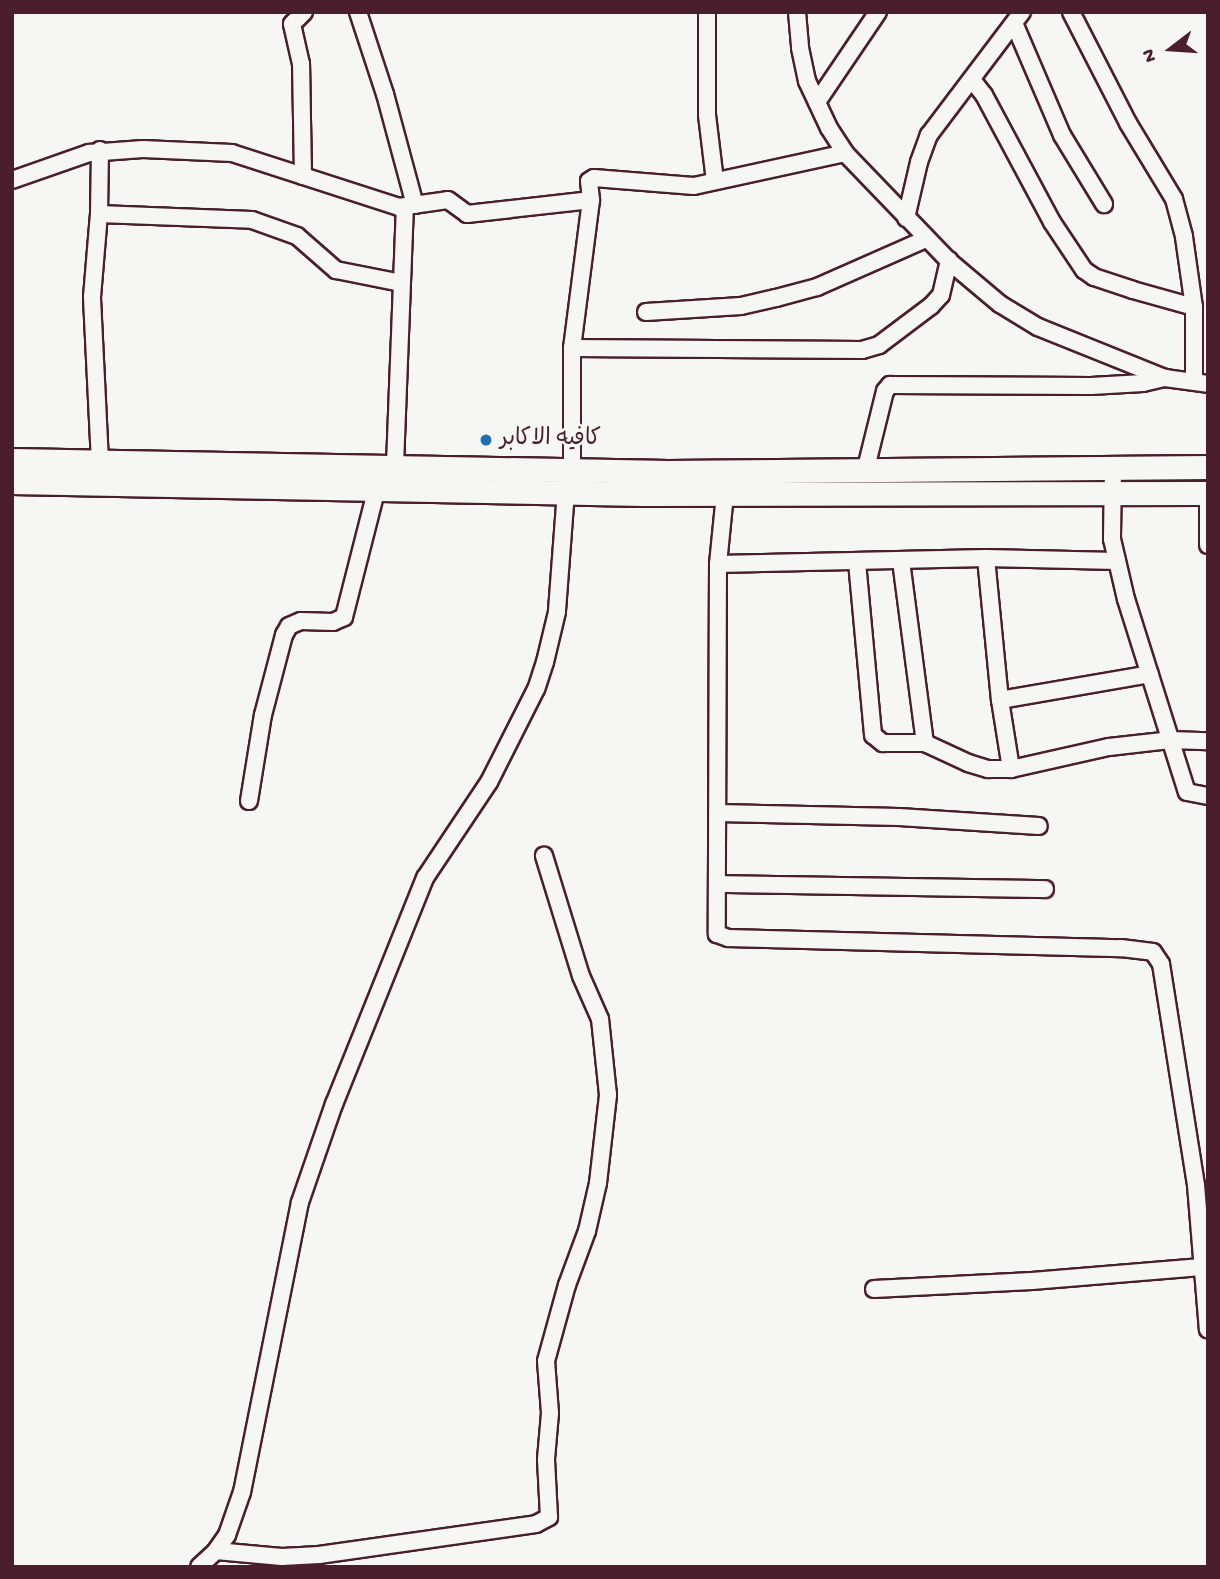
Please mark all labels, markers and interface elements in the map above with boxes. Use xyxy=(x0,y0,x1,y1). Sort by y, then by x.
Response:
north arrow xyxy=(1136,14,1206,84)
text: N xyxy=(1138,46,1163,65)
place label: كافيه الاكابر xyxy=(500,426,601,454)
marker: كافيه الاكابر xyxy=(478,432,494,448)

